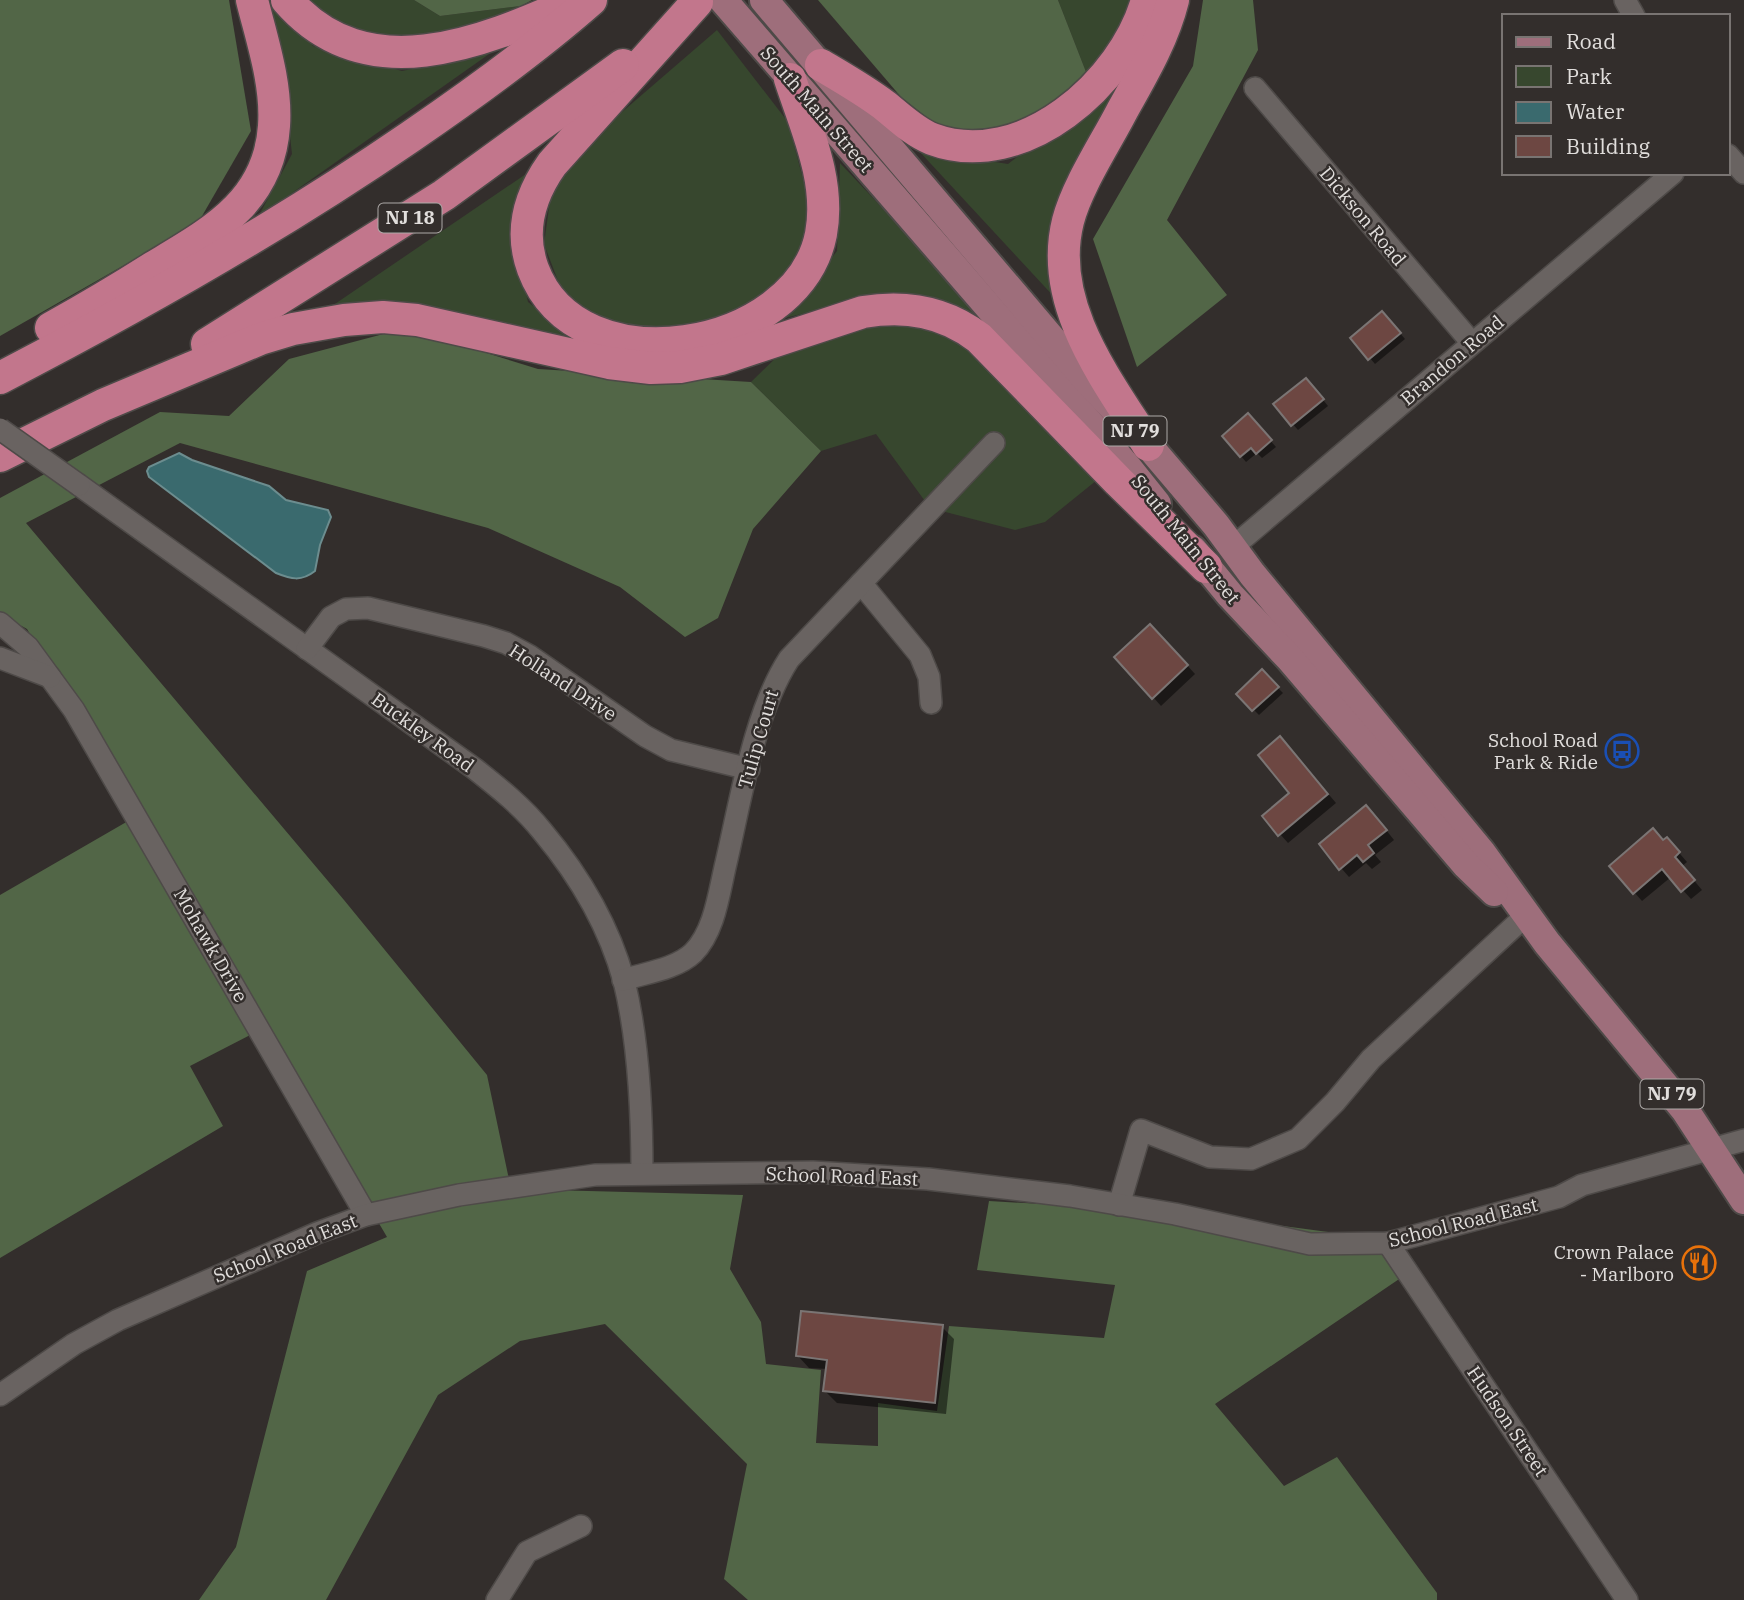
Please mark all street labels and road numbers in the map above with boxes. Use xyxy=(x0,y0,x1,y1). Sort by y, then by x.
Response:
street label: South Main Street xyxy=(756,41,879,177)
street label: Dickson Road xyxy=(1315,161,1411,271)
road number: NJ 18 xyxy=(378,204,442,232)
street label: Brandon Road xyxy=(1395,310,1509,410)
road number: NJ 79 xyxy=(1104,416,1166,446)
street label: South Main Street xyxy=(1126,469,1246,609)
street label: Holland Drive xyxy=(505,638,621,726)
street label: Buckley Road xyxy=(367,687,479,777)
street label: Tulip Court xyxy=(732,687,784,791)
street label: Mohawk Drive xyxy=(169,884,253,1006)
road number: NJ 79 xyxy=(1640,1079,1704,1108)
street label: School Road East xyxy=(765,1161,919,1191)
street label: School Road East xyxy=(1386,1192,1540,1252)
street label: School Road East xyxy=(210,1208,361,1288)
street label: Hudson Street xyxy=(1462,1361,1554,1481)

